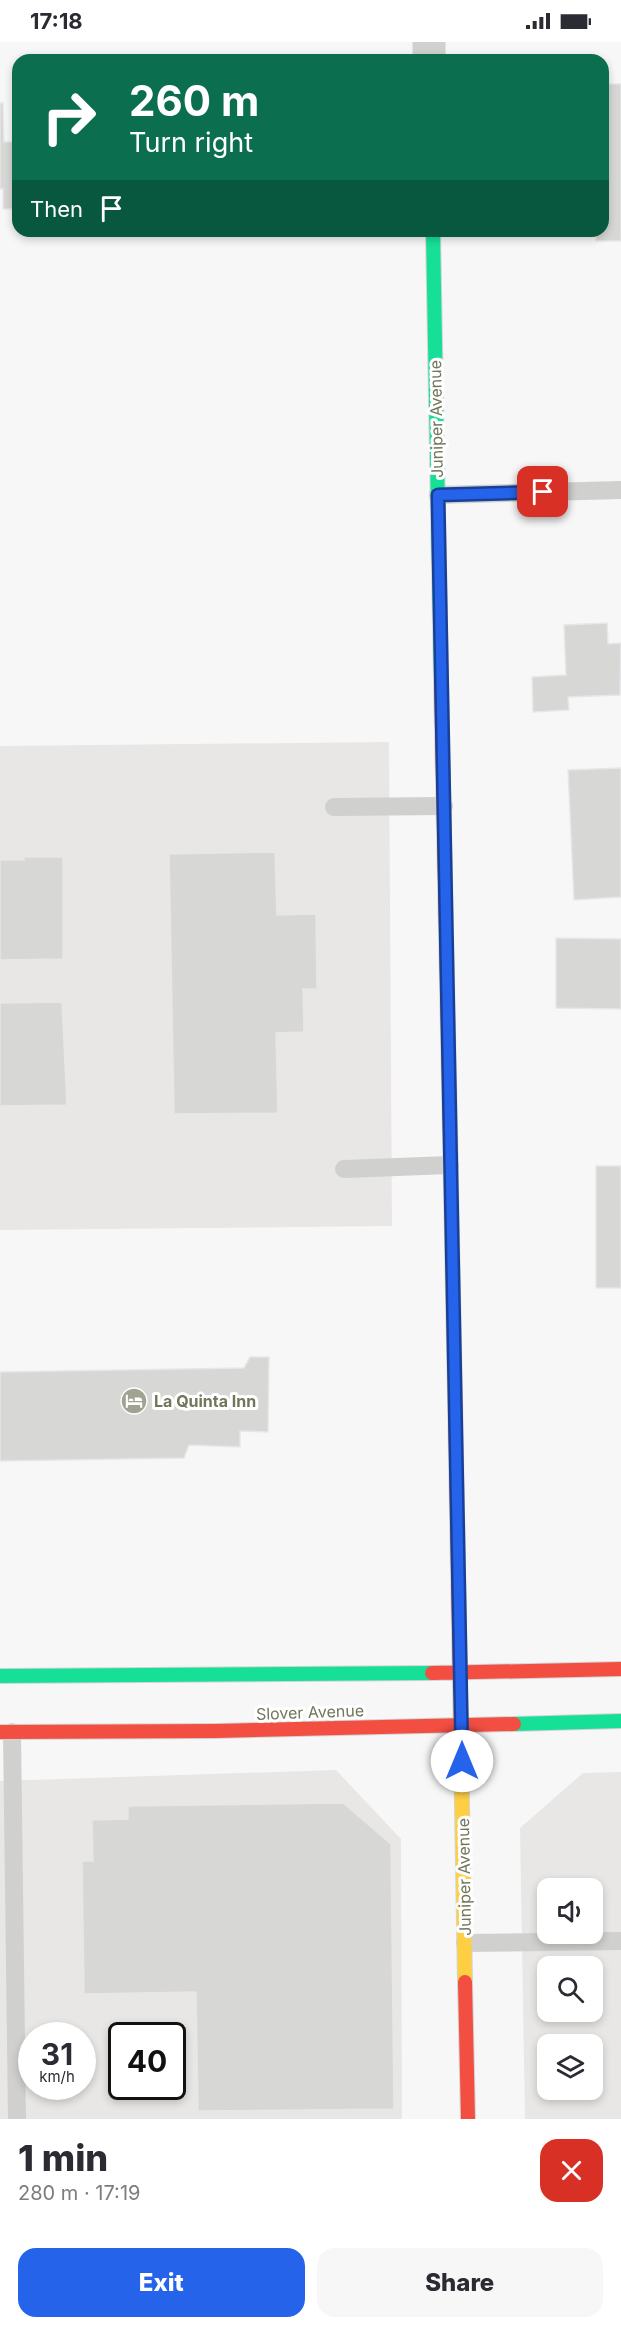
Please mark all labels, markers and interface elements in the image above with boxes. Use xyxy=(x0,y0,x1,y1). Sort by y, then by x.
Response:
text: 17:18 xyxy=(30,8,83,34)
text: 260 m xyxy=(129,75,259,126)
icon: right xyxy=(30,78,108,156)
text: Turn right xyxy=(129,126,253,159)
icon: arrive xyxy=(95,192,128,225)
text: Then xyxy=(30,196,83,222)
street label: Juniper Avenue xyxy=(425,360,447,478)
pin xyxy=(517,466,568,517)
icon: arrive xyxy=(526,475,559,508)
hotel icon: La Quinta Inn xyxy=(119,1386,149,1416)
place label: La Quinta Inn xyxy=(154,1391,256,1411)
street label: Slover Avenue xyxy=(256,1700,364,1724)
position arrow xyxy=(430,1729,494,1793)
street label: Juniper Avenue xyxy=(453,1818,475,1936)
map controls xyxy=(537,1878,603,2100)
button: sound xyxy=(537,1878,603,1944)
button: search xyxy=(537,1956,603,2022)
speed limit sign: 40 xyxy=(108,2022,186,2100)
button: layers xyxy=(537,2034,603,2100)
text: 31 xyxy=(41,2036,73,2072)
text: km/h xyxy=(39,2067,75,2086)
text: 1 min xyxy=(18,2136,108,2180)
button: close xyxy=(540,2139,603,2202)
text: 280 m · 17:19 xyxy=(18,2181,140,2205)
button: Exit xyxy=(18,2248,305,2317)
button: Share xyxy=(317,2248,603,2317)

